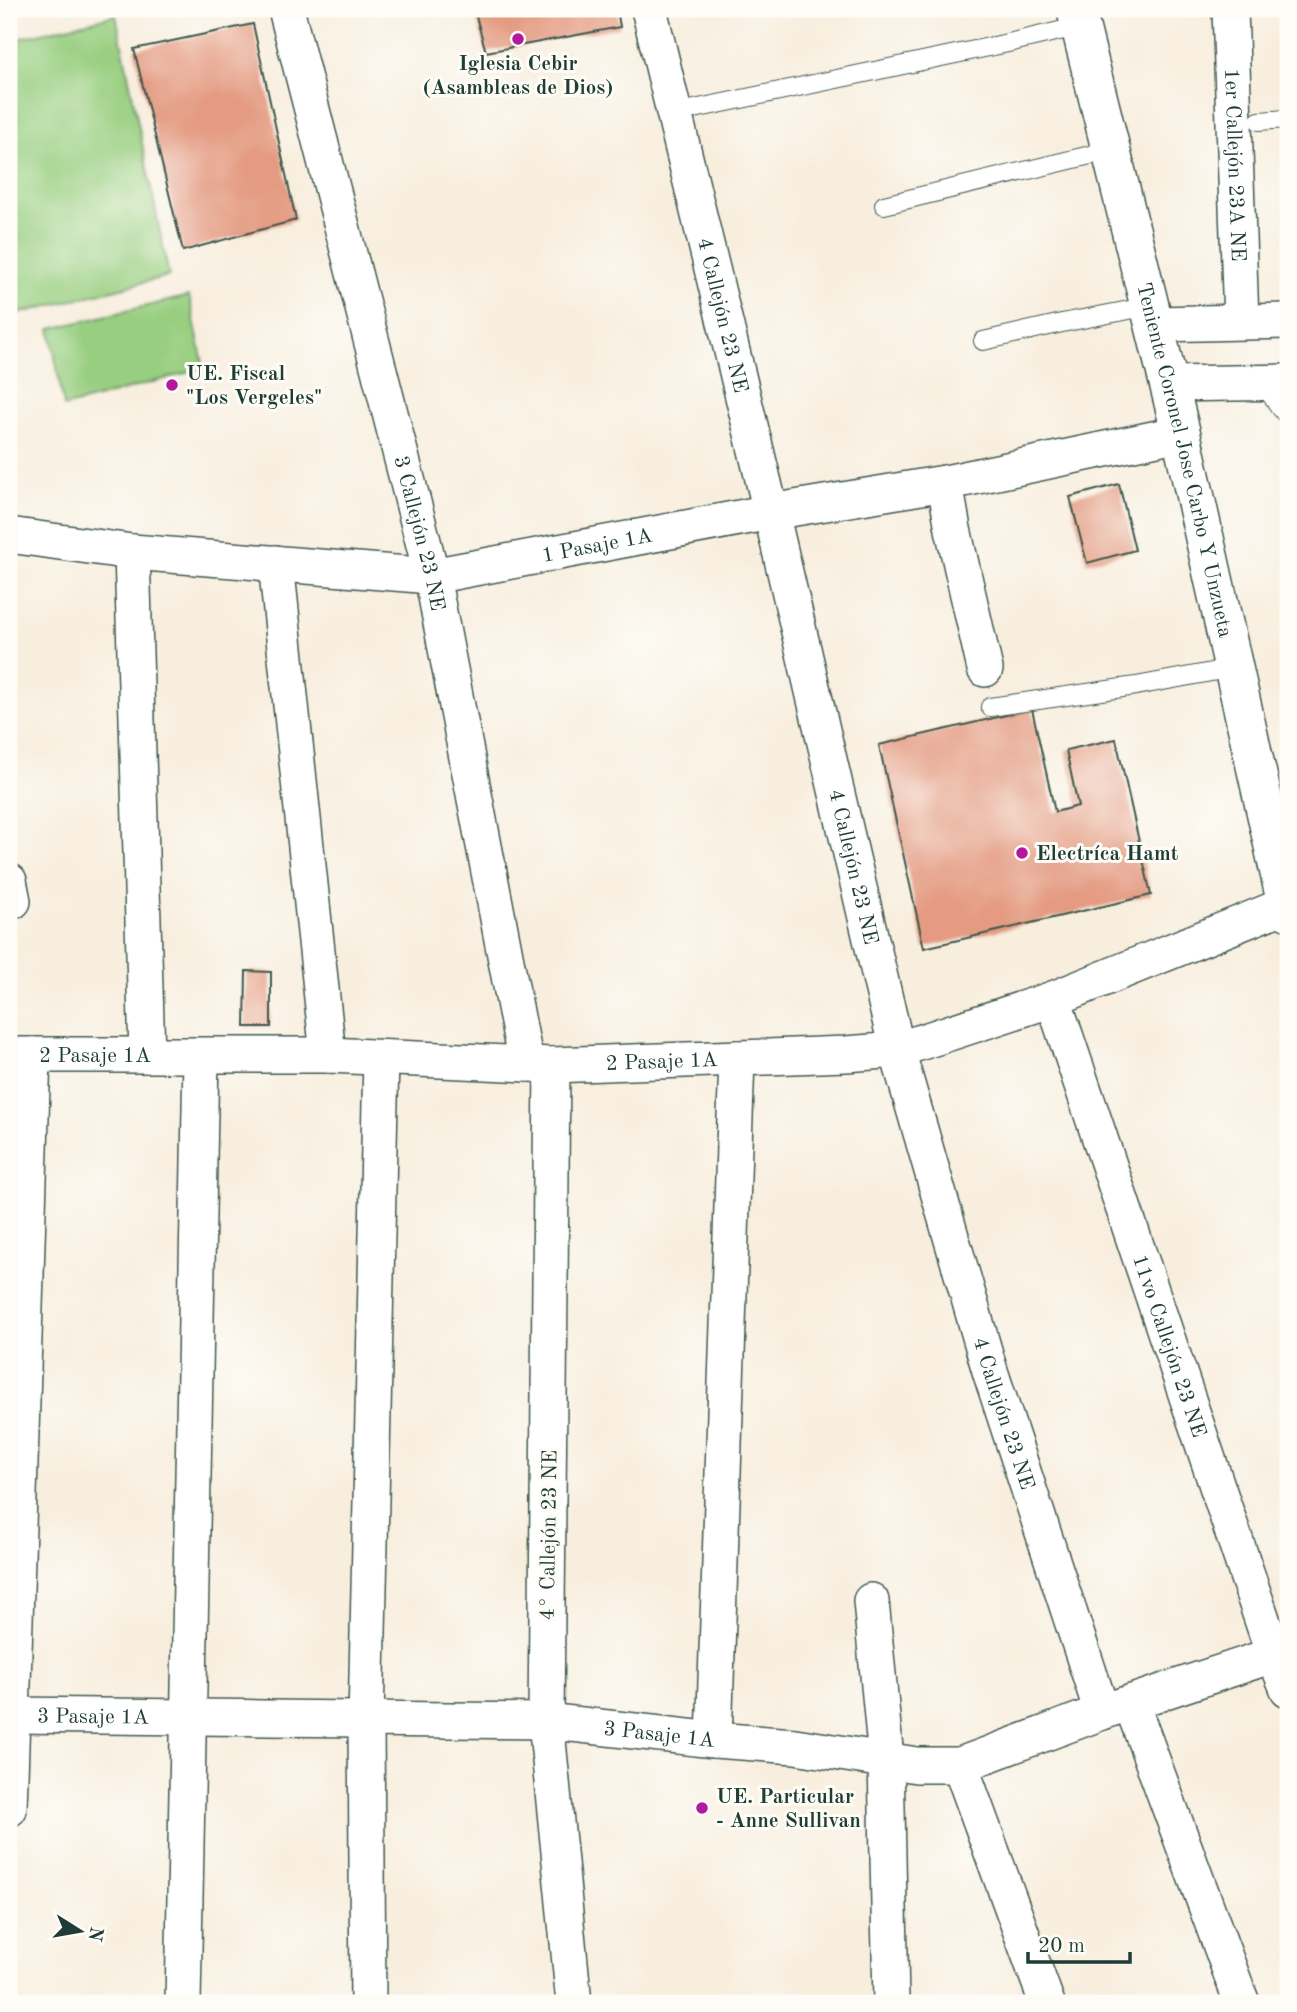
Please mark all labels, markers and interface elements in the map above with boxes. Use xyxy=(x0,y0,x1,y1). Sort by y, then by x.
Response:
marker: Iglesia Cebir (Asambleas de Dios) xyxy=(510,31,526,47)
place label: Iglesia Cebir (Asambleas de Dios) xyxy=(423,54,613,99)
street label: 1er Callejón 23A NE xyxy=(1220,68,1248,262)
street label: 4 Callejón 23 NE xyxy=(693,236,751,395)
street label: Teniente Coronel Jose Carbo Y Unzueta xyxy=(1132,281,1235,640)
place label: UE. Fiscal "Los Vergeles" xyxy=(186,364,322,409)
marker: UE. Fiscal "Los Vergeles" xyxy=(164,377,180,393)
street label: 3 Callejón 23 NE xyxy=(389,454,447,613)
street label: 1 Pasaje 1A xyxy=(540,526,654,567)
street label: 4 Callejón 23 NE xyxy=(824,787,881,947)
place label: Electríca Hamt xyxy=(1036,844,1179,865)
marker: Electríca Hamt xyxy=(1014,845,1030,861)
street label: 2 Pasaje 1A xyxy=(39,1046,151,1067)
street label: 2 Pasaje 1A xyxy=(605,1050,718,1075)
street label: 11vo Callejón 23 NE xyxy=(1128,1252,1209,1440)
street label: 4 Callejón 23 NE xyxy=(969,1335,1037,1493)
street label: 4° Callejón 23 NE xyxy=(538,1449,561,1621)
street label: 3 Pasaje 1A xyxy=(37,1706,149,1729)
street label: 3 Pasaje 1A xyxy=(602,1719,716,1752)
place label: UE. Particular - Anne Sullivan xyxy=(716,1787,861,1832)
marker: UE. Particular - Anne Sullivan xyxy=(694,1800,710,1816)
north arrow xyxy=(46,1896,116,1966)
scale bar xyxy=(1028,1921,1129,1965)
text: N xyxy=(83,1925,105,1943)
text: 20 m xyxy=(1038,1936,1085,1957)

